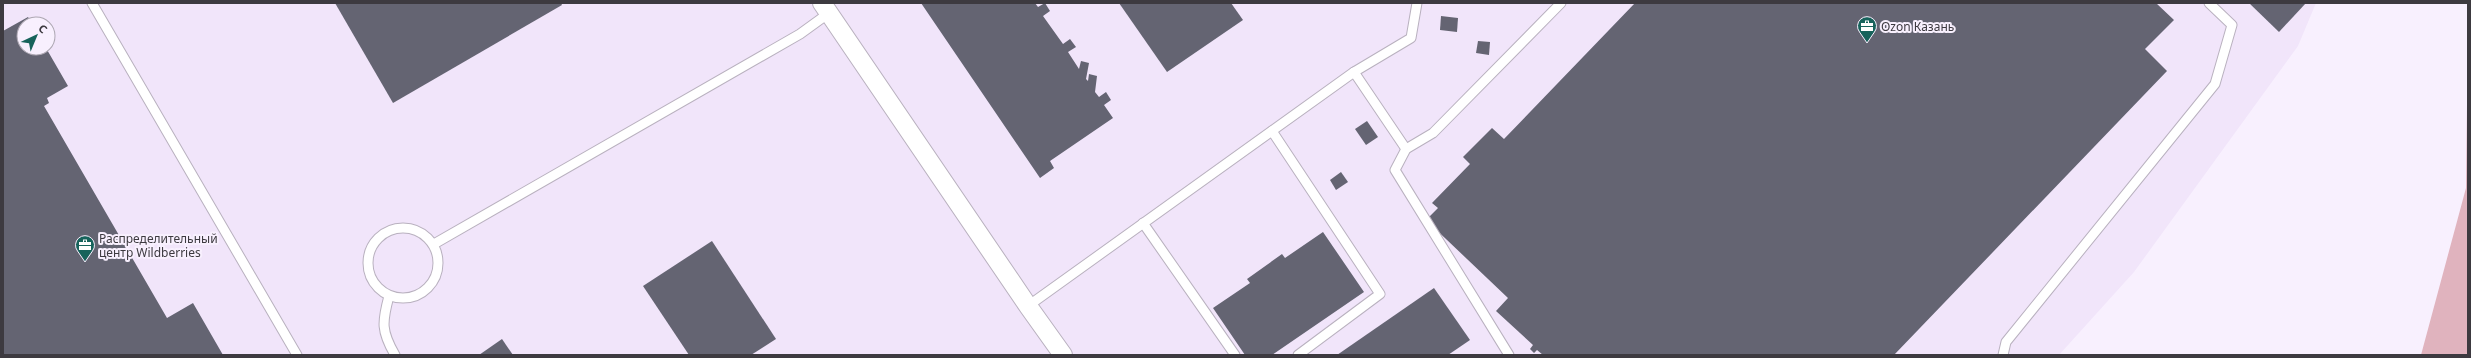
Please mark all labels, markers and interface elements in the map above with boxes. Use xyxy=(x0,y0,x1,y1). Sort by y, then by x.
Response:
office icon: Ozon Казань xyxy=(1856,15,1878,43)
north arrow xyxy=(16,16,56,56)
place label: Ozon Казань xyxy=(1881,18,1954,35)
text: С xyxy=(36,21,51,36)
place label: Распределительный центр Wildberries xyxy=(99,230,218,261)
office icon: Распределительный центр Wildberries xyxy=(74,234,96,262)

